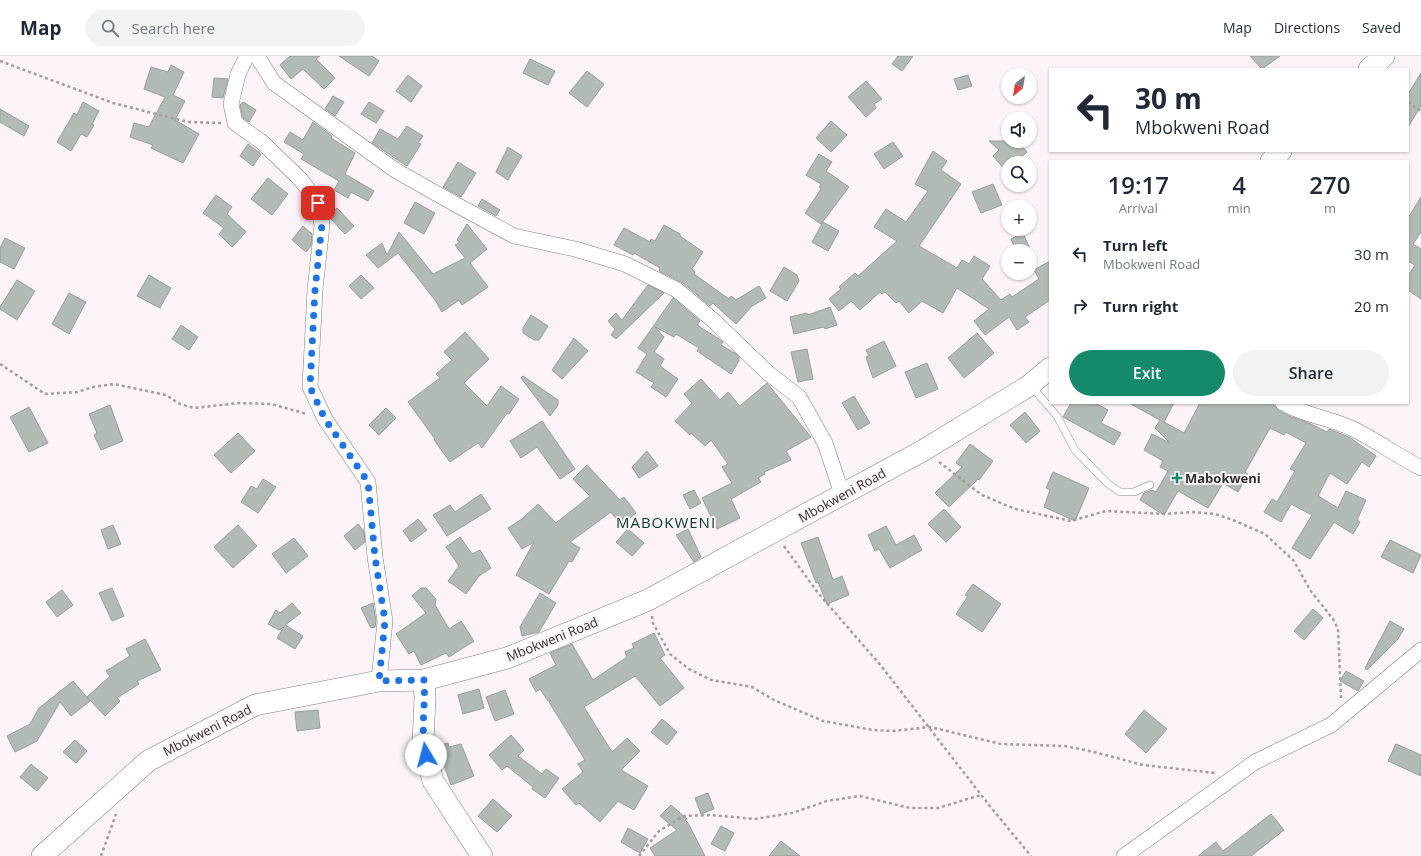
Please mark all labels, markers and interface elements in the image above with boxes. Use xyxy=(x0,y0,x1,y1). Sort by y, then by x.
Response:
search box xyxy=(85,10,365,46)
text: Map xyxy=(20,15,61,41)
icon: search xyxy=(99,17,121,39)
text: Search here xyxy=(131,18,215,38)
text: Map xyxy=(1223,18,1252,37)
text: Directions xyxy=(1274,18,1340,37)
text: Saved xyxy=(1362,18,1401,37)
north arrow xyxy=(1001,68,1037,104)
map controls xyxy=(1001,68,1037,280)
text: 30 m xyxy=(1135,79,1202,117)
icon: left xyxy=(1069,84,1121,136)
button: sound xyxy=(1001,112,1037,148)
text: Mbokweni Road xyxy=(1135,115,1270,139)
button: search xyxy=(1001,156,1037,192)
text: 19:17 xyxy=(1108,168,1169,201)
text: 4 xyxy=(1232,168,1246,201)
text: 270 xyxy=(1309,168,1350,201)
pin xyxy=(301,186,335,220)
icon: arrive xyxy=(307,192,329,214)
text: Arrival xyxy=(1119,199,1158,217)
text: min xyxy=(1228,199,1251,217)
text: m xyxy=(1324,199,1336,217)
button: + xyxy=(1001,200,1037,236)
text: Turn left xyxy=(1103,235,1168,255)
icon: left xyxy=(1069,243,1091,265)
button: − xyxy=(1001,244,1037,280)
text: 30 m xyxy=(1354,244,1389,264)
text: Mbokweni Road xyxy=(1103,255,1200,273)
icon: right xyxy=(1069,295,1091,317)
text: Turn right xyxy=(1103,296,1178,316)
text: 20 m xyxy=(1354,296,1389,316)
button: Exit xyxy=(1069,350,1225,396)
button: Share xyxy=(1233,350,1389,396)
street label: Mbokweni Road xyxy=(795,464,889,526)
place label: Mabokweni xyxy=(1185,469,1261,487)
marker: Mabokweni xyxy=(1172,473,1182,483)
district label: MABOKWENI xyxy=(616,512,716,532)
street label: Mbokweni Road xyxy=(504,612,600,666)
street label: Mbokweni Road xyxy=(160,700,254,760)
position arrow xyxy=(405,734,447,776)

